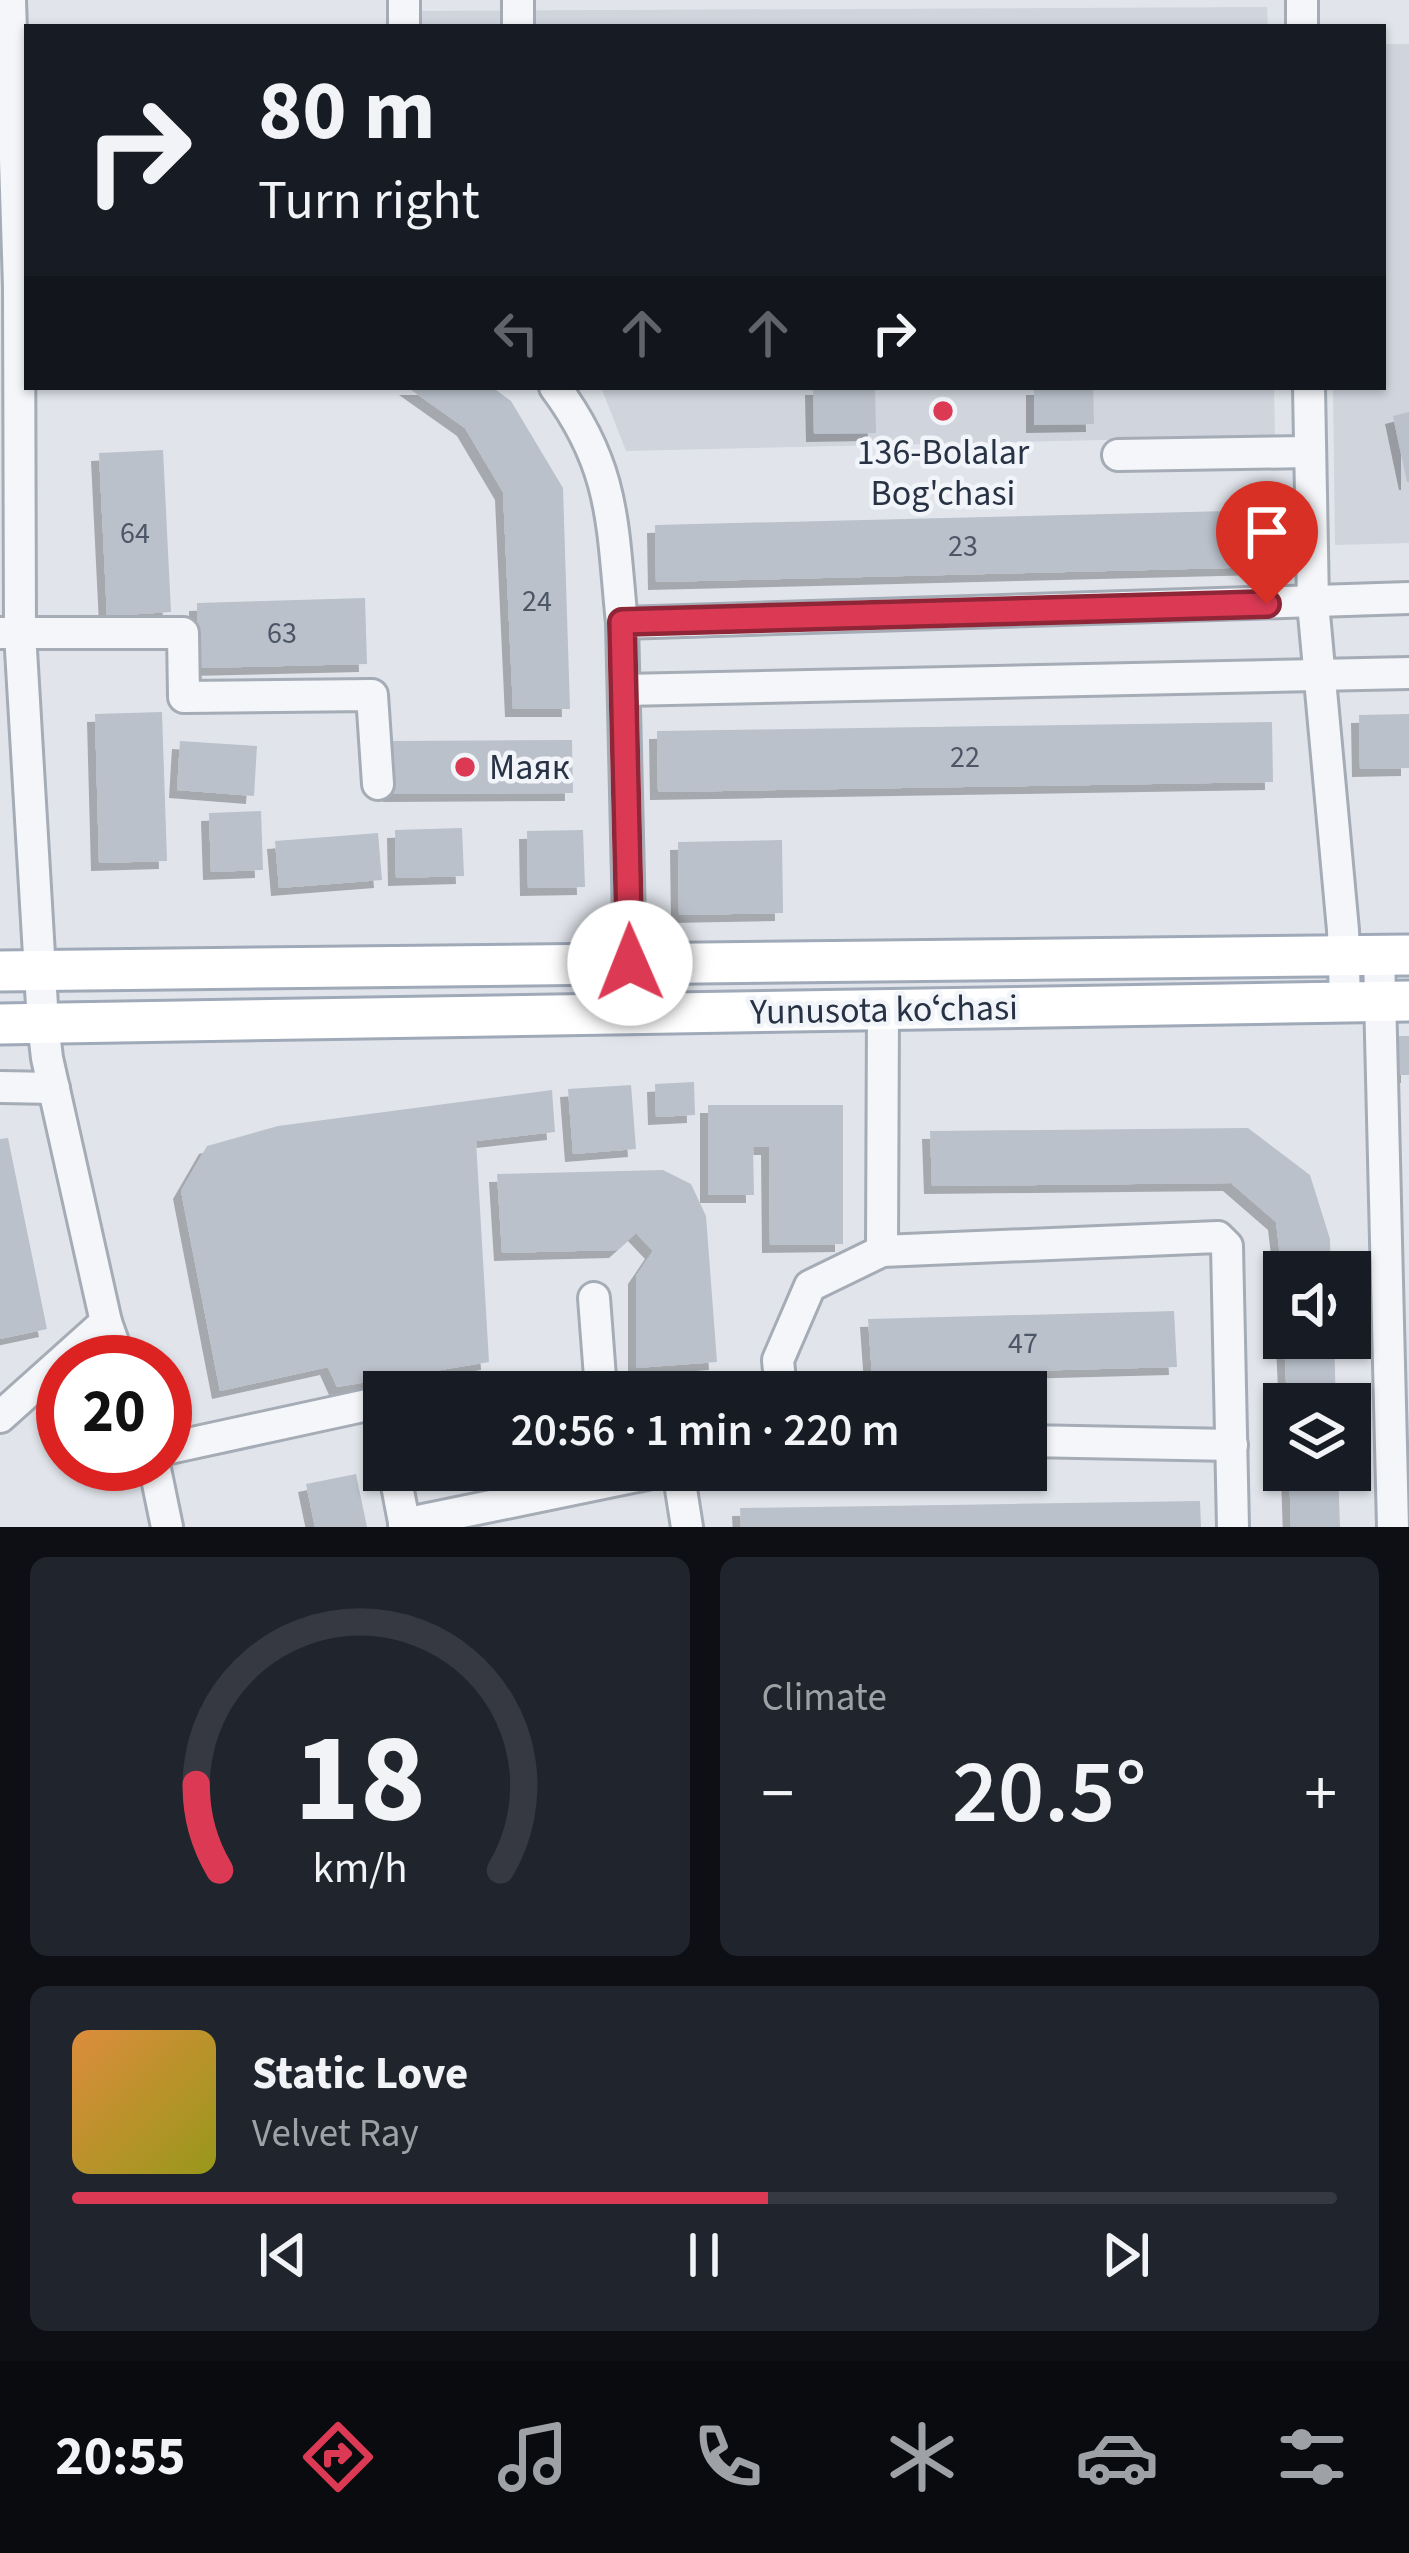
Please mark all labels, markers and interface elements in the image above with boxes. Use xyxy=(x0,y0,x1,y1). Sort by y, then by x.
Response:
text: 80 m xyxy=(258,52,436,172)
icon: right xyxy=(60,72,216,228)
text: Turn right xyxy=(258,163,480,240)
icon: left xyxy=(483,300,549,366)
icon: ahead xyxy=(609,300,675,366)
icon: ahead xyxy=(735,300,801,366)
icon: right xyxy=(861,300,927,366)
marker: 136-Bolalar Bog'chasi xyxy=(930,398,956,424)
place label: 136-Bolalar Bog'chasi xyxy=(857,427,1030,519)
pin xyxy=(1216,481,1318,604)
icon: arrive xyxy=(1234,499,1300,565)
house number: 64 xyxy=(120,512,150,555)
house number: 23 xyxy=(948,525,978,568)
house number: 24 xyxy=(522,580,552,623)
house number: 63 xyxy=(267,612,297,655)
house number: 22 xyxy=(950,736,980,779)
place label: Маяк xyxy=(489,742,570,793)
marker: Маяк xyxy=(452,754,478,780)
position arrow xyxy=(567,900,693,1026)
street label: Yunusota koʻchasi xyxy=(749,982,1018,1038)
map controls xyxy=(1263,1251,1371,1491)
button: sound xyxy=(1263,1251,1371,1359)
house number: 47 xyxy=(1008,1322,1038,1365)
speed limit sign: 20 xyxy=(36,1335,192,1491)
button: layers xyxy=(1263,1383,1371,1491)
text: 20:56 · 1 min · 220 m xyxy=(511,1399,899,1463)
text: Climate xyxy=(762,1670,887,1726)
text: 18 xyxy=(294,1691,426,1869)
text: 20.5° xyxy=(952,1729,1147,1857)
text: − xyxy=(762,1747,794,1841)
text: + xyxy=(1304,1747,1337,1841)
text: km/h xyxy=(312,1837,407,1898)
text: Static Love xyxy=(252,2042,468,2106)
text: Velvet Ray xyxy=(252,2106,419,2162)
icon: previous xyxy=(250,2222,316,2288)
icon: pause xyxy=(671,2222,737,2288)
icon: next xyxy=(1093,2222,1159,2288)
icon: directions xyxy=(296,2415,380,2499)
icon: music xyxy=(491,2415,575,2499)
icon: phone xyxy=(686,2415,770,2499)
icon: climate xyxy=(880,2415,964,2499)
icon: car xyxy=(1075,2415,1159,2499)
icon: filters xyxy=(1270,2415,1354,2499)
text: 20:55 xyxy=(55,2419,186,2496)

